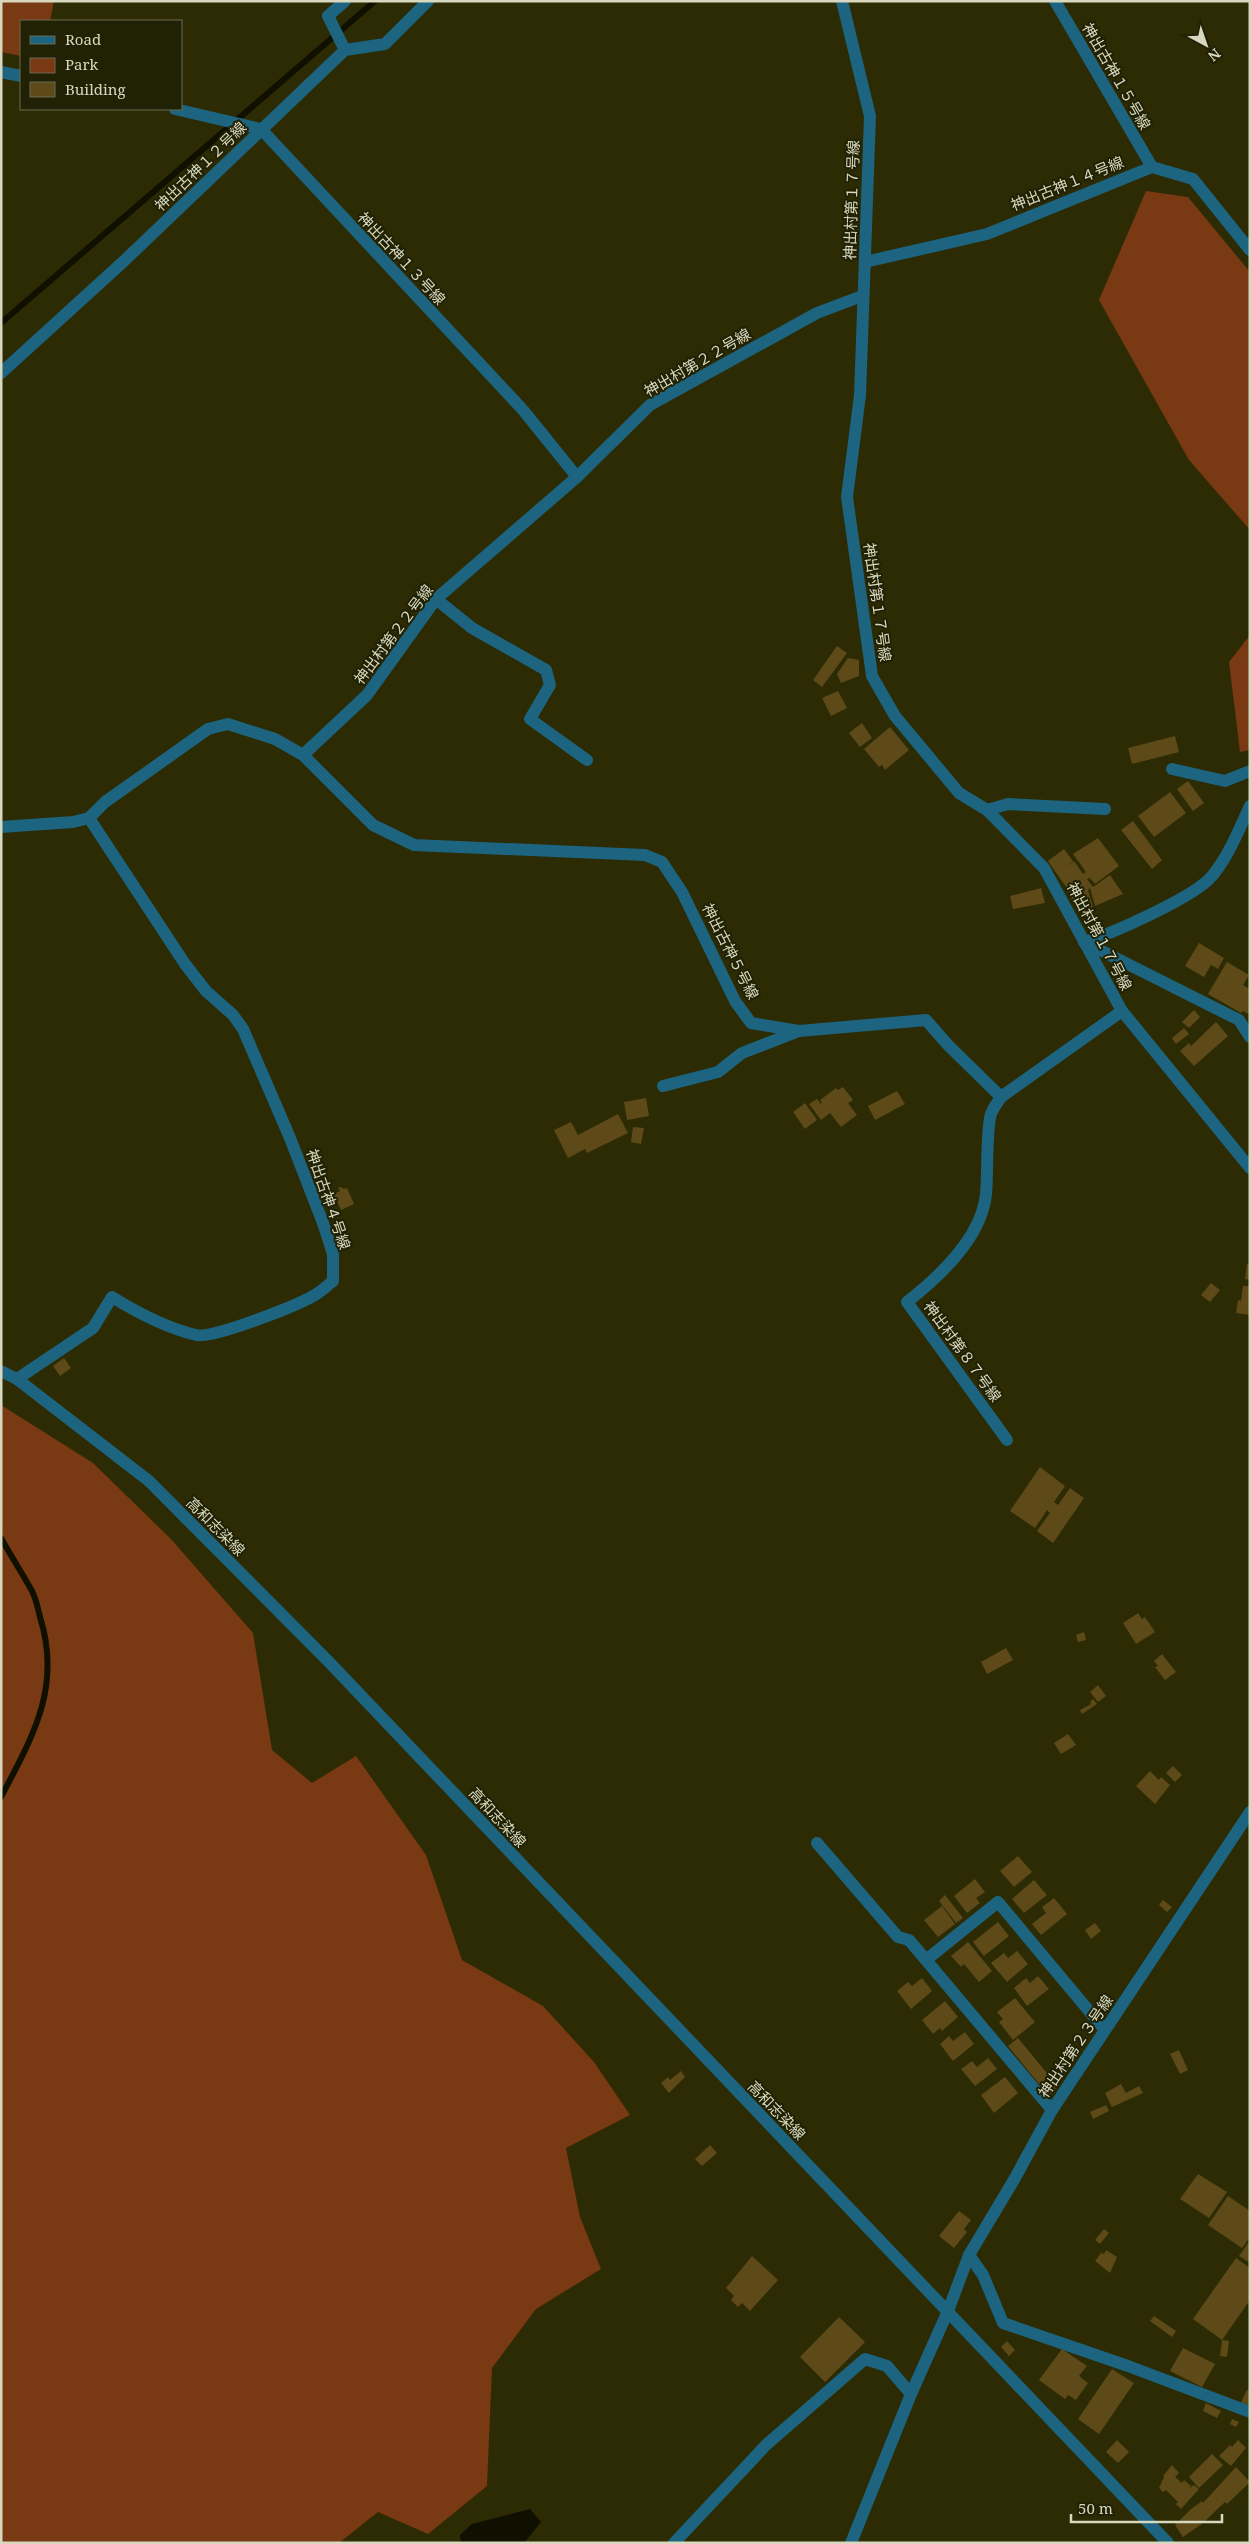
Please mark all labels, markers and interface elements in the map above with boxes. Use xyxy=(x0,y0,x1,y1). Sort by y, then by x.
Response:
street label: 神出古神１５号線 xyxy=(1078,19,1156,133)
legend xyxy=(20,20,182,110)
north arrow xyxy=(1181,20,1231,70)
text: Road xyxy=(65,29,101,49)
text: N xyxy=(1204,45,1225,66)
text: Park xyxy=(65,54,99,74)
text: Building xyxy=(65,79,126,99)
street label: 神出古神１２号線 xyxy=(150,117,250,215)
street label: 神出村第１７号線 xyxy=(839,140,863,260)
street label: 神出古神１４号線 xyxy=(1008,151,1126,215)
street label: 神出古神１３号線 xyxy=(354,207,450,309)
street label: 神出村第２２号線 xyxy=(640,323,754,401)
street label: 神出村第１７号線 xyxy=(860,541,896,663)
street label: 神出村第２２号線 xyxy=(349,580,437,688)
street label: 神出村第１７号線 xyxy=(1063,878,1137,994)
street label: 神出古神５号線 xyxy=(698,900,764,1002)
street label: 神出古神４号線 xyxy=(302,1146,356,1252)
street label: 神出村第８７号線 xyxy=(920,1297,1006,1405)
street label: 高和志染線 xyxy=(182,1492,250,1560)
street label: 高和志染線 xyxy=(465,1783,531,1851)
street label: 神出村第２３号線 xyxy=(1033,1991,1117,2101)
street label: 高和志染線 xyxy=(744,2076,810,2144)
scale bar xyxy=(1071,2492,1222,2524)
text: 50 m xyxy=(1078,2498,1113,2518)

